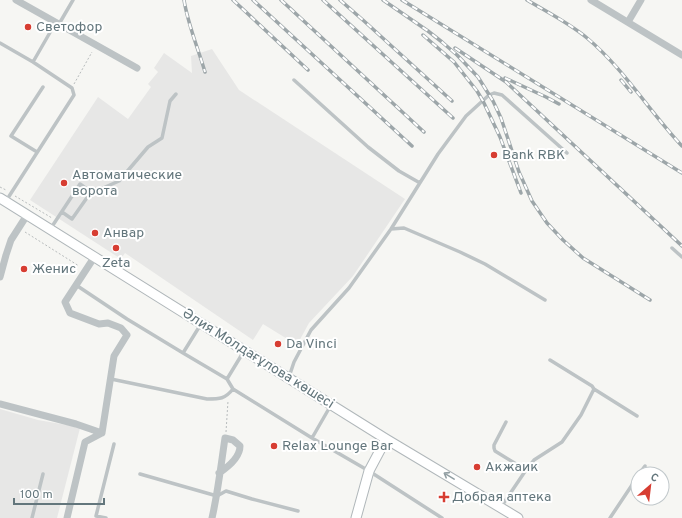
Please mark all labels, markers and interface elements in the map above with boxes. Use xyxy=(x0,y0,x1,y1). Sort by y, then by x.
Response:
place label: Светофор xyxy=(36,19,102,36)
marker: Светофор xyxy=(23,22,33,32)
place label: Bank RBK xyxy=(502,147,565,164)
marker: Bank RBK xyxy=(489,150,499,160)
place label: Автоматические ворота xyxy=(72,167,182,200)
marker: Автоматические ворота xyxy=(59,178,69,188)
place label: Анвар xyxy=(103,225,144,242)
marker: Анвар xyxy=(90,228,100,238)
marker: Zeta xyxy=(111,243,121,253)
place label: Zeta xyxy=(102,255,130,272)
place label: Женис xyxy=(32,261,76,278)
marker: Женис xyxy=(19,264,29,274)
street label: Әлия Молдағұлова көшесі xyxy=(179,305,337,413)
place label: Da Vinci xyxy=(286,336,337,353)
marker: Da Vinci xyxy=(273,339,283,349)
place label: Relax Lounge Bar xyxy=(282,438,393,455)
marker: Relax Lounge Bar xyxy=(269,441,279,451)
place label: Акжаик xyxy=(485,459,538,476)
marker: Акжаик xyxy=(472,462,482,472)
north arrow xyxy=(630,466,670,506)
text: С xyxy=(648,470,661,486)
one-way arrow xyxy=(443,472,455,480)
scale bar xyxy=(14,480,104,506)
text: 100 m xyxy=(20,487,53,503)
place label: Добрая аптека xyxy=(452,489,551,506)
marker: Добрая аптека xyxy=(439,492,449,502)

